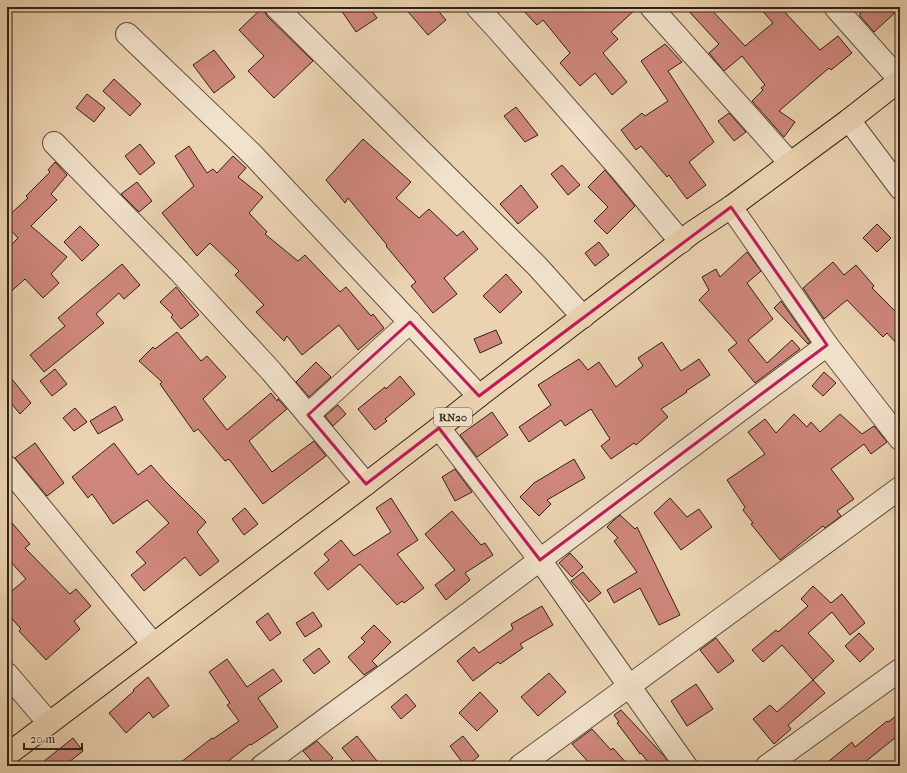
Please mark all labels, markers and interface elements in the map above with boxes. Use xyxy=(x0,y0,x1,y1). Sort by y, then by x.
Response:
road number: RN20 xyxy=(434,408,472,426)
scale bar xyxy=(24,725,82,751)
text: 20 m xyxy=(30,732,55,746)

